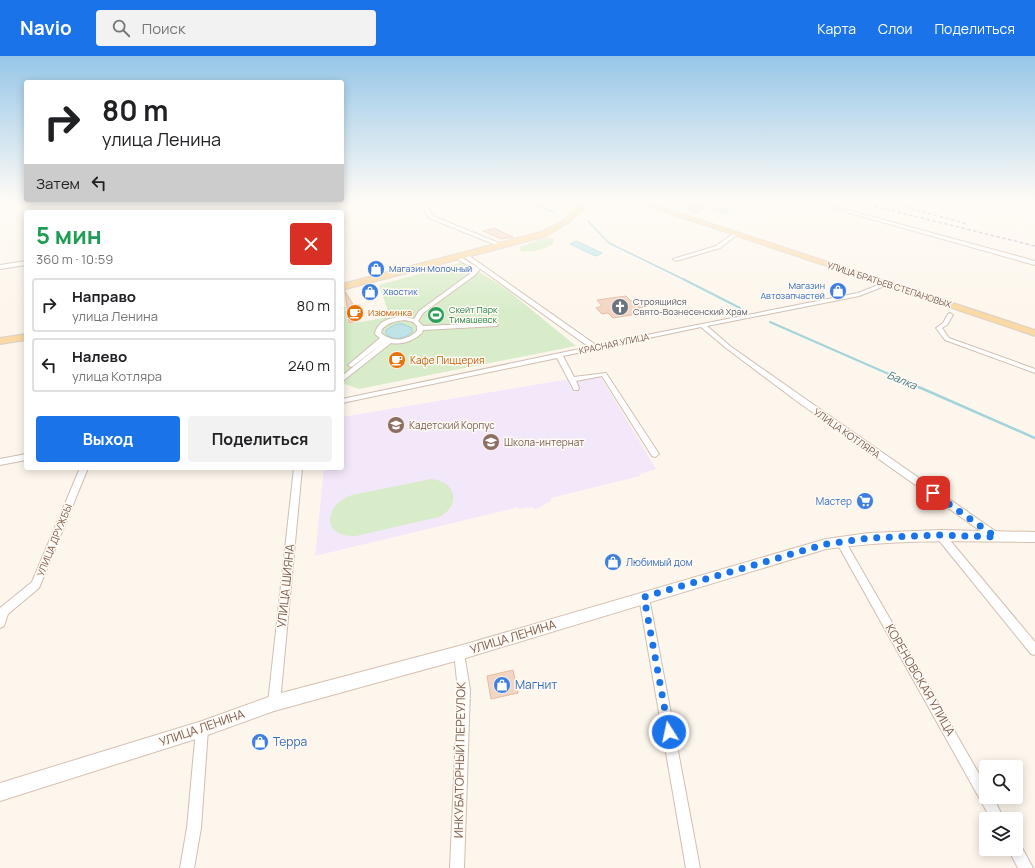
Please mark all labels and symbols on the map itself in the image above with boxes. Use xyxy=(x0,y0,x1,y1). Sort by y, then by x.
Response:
street label: УЛИЦА БРАТЬЕВ СТЕПАНОВЫХ xyxy=(825,258,954,311)
shop icon: Магазин Молочный xyxy=(366,259,386,279)
place label: Магазин Молочный xyxy=(389,262,472,275)
place label: Магазин Автозапчастей xyxy=(760,279,825,302)
shop icon: Магазин Автозапчастей xyxy=(828,281,848,301)
shop icon: Хвостик xyxy=(360,282,380,302)
place label: Хвостик xyxy=(383,285,418,298)
place label: Строящийся Свято-Вознесенский Храм xyxy=(633,295,748,318)
church icon: Строящийся Свято-Вознесенский Храм xyxy=(610,297,630,317)
cafe icon: Изюминка xyxy=(345,303,365,323)
place label: Скейт Парк Тимашевск xyxy=(449,303,498,326)
sports icon: Скейт Парк Тимашевск xyxy=(426,305,446,325)
place label: Изюминка xyxy=(368,306,412,319)
street label: КРАСНАЯ УЛИЦА xyxy=(578,330,650,357)
cafe icon: Кафе Пиццерия xyxy=(387,350,407,370)
place label: Кафе Пиццерия xyxy=(410,353,484,367)
water label: Балка xyxy=(885,367,920,393)
street label: УЛИЦА КОТЛЯРА xyxy=(811,405,884,462)
school or university icon: Кадетский Корпус xyxy=(386,415,406,435)
place label: Кадетский Корпус xyxy=(409,418,495,432)
school or university icon: Школа-интернат xyxy=(481,432,501,452)
place label: Школа-интернат xyxy=(504,435,584,449)
pin xyxy=(916,476,950,510)
supermarket icon: Мастер xyxy=(855,491,875,511)
place label: Мастер xyxy=(816,494,852,508)
street label: УЛИЦА ДРУЖБЫ xyxy=(33,502,75,578)
street label: УЛИЦА ШИЯНА xyxy=(273,543,298,629)
shop icon: Любимый дом xyxy=(603,552,623,572)
place label: Любимый дом xyxy=(626,555,693,569)
street label: УЛИЦА ЛЕНИНА xyxy=(468,615,558,658)
street label: КОРЕНОВСКАЯ УЛИЦА xyxy=(881,621,960,739)
shop icon: Магнит xyxy=(492,675,512,695)
place label: Магнит xyxy=(515,676,557,693)
street label: ИНКУБАТОРНЫЙ ПЕРЕУЛОК xyxy=(450,681,469,838)
street label: УЛИЦА ЛЕНИНА xyxy=(157,705,247,750)
position arrow xyxy=(648,711,690,753)
shop icon: Терра xyxy=(250,732,270,752)
place label: Терра xyxy=(273,733,307,750)

